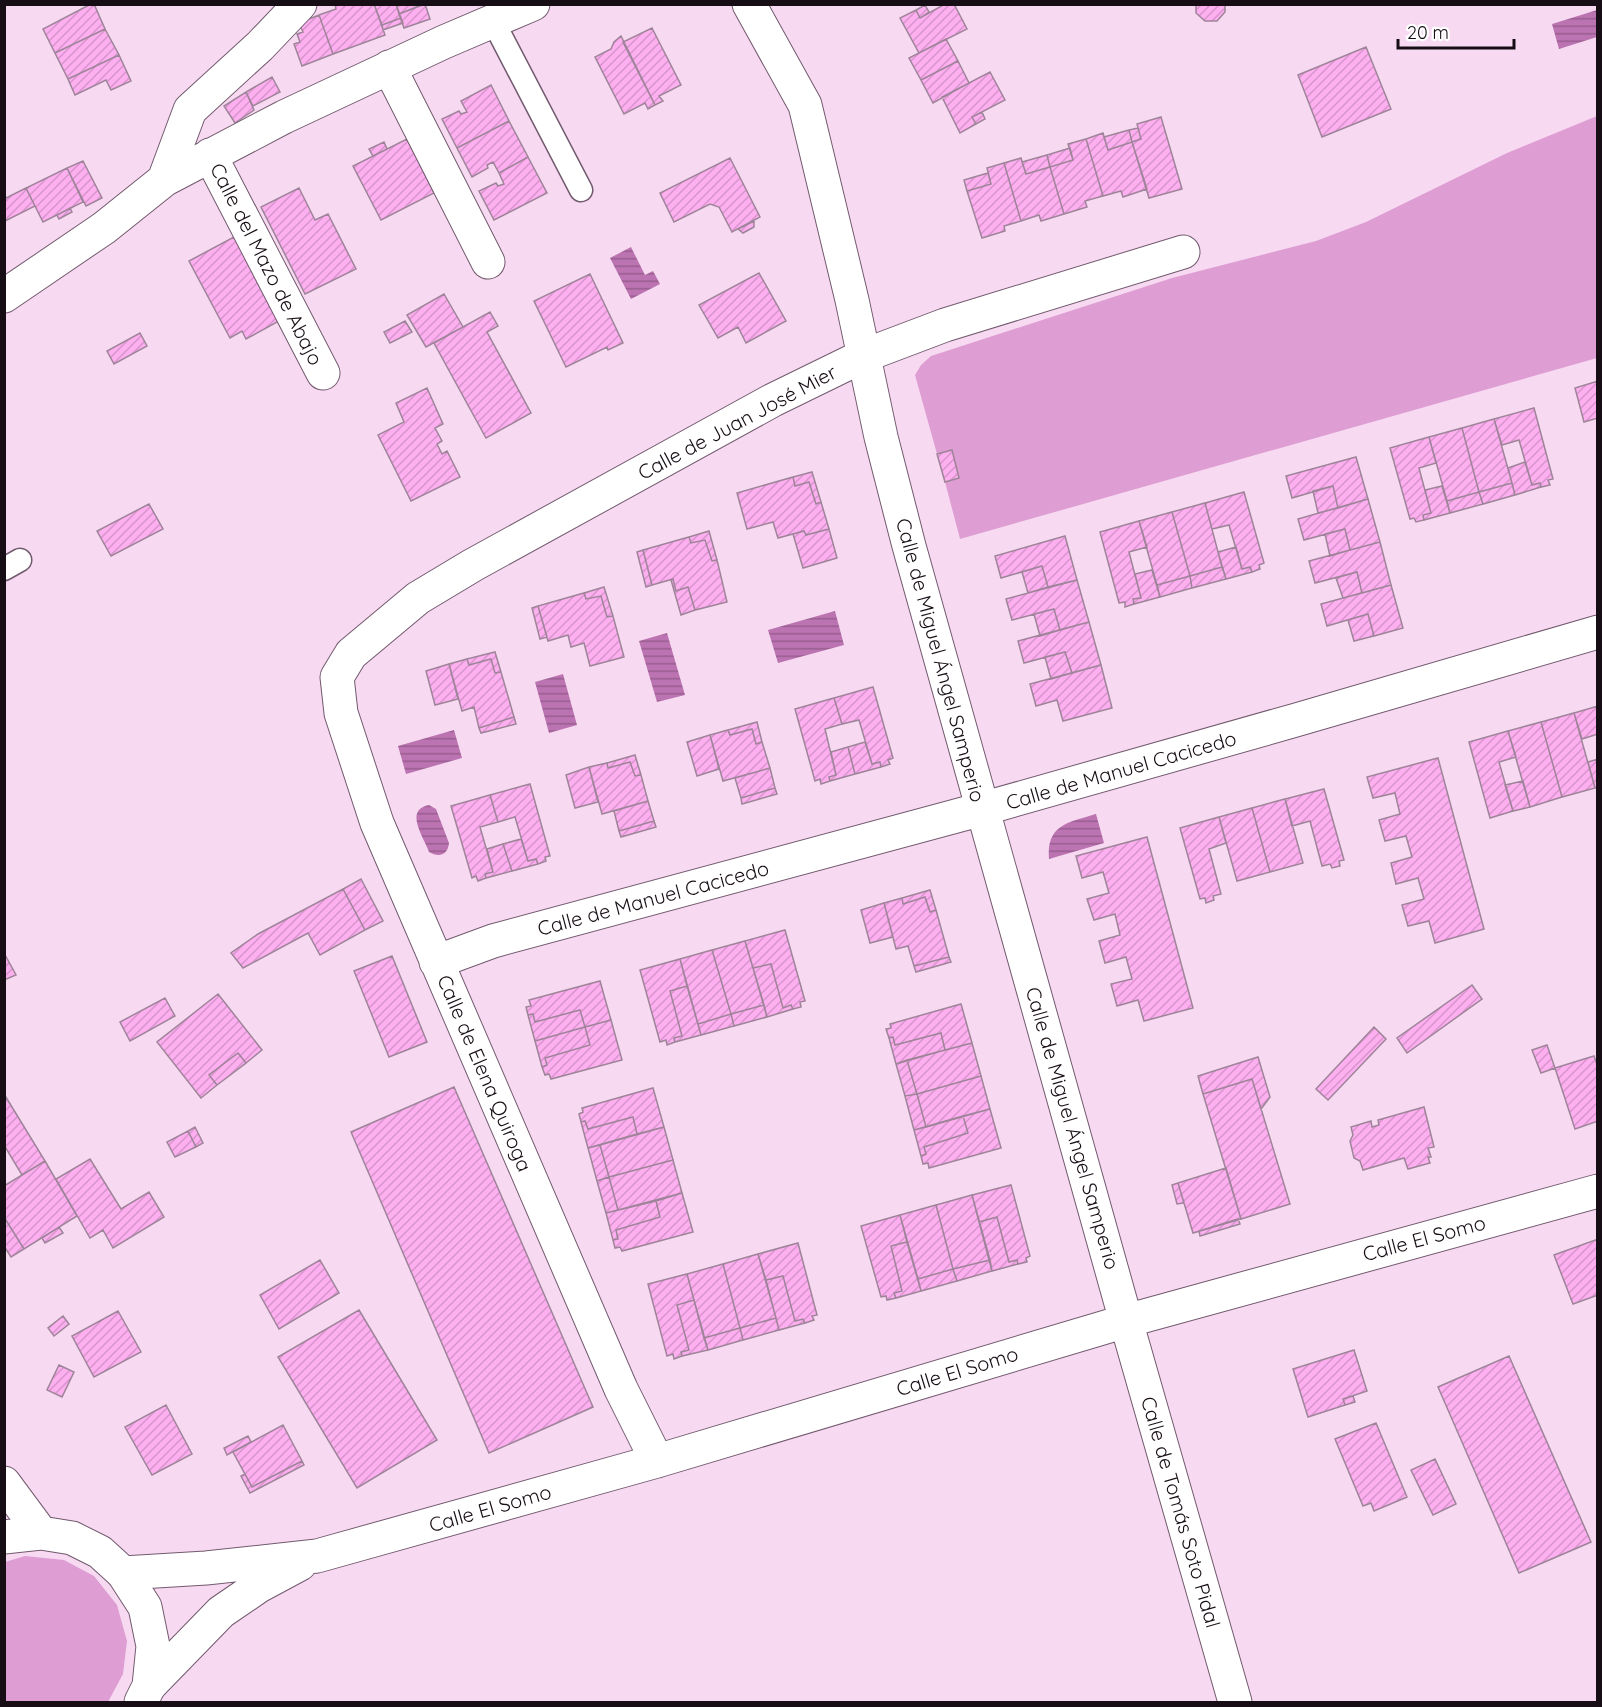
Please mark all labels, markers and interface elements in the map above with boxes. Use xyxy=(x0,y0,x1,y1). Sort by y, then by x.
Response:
scale bar xyxy=(1398,12,1514,50)
text: 20 m xyxy=(1407,21,1449,44)
street label: Calle del Mazo de Abajo xyxy=(205,159,329,369)
street label: Calle de Juan José Mier xyxy=(633,359,841,485)
street label: Calle de Miguel Ángel Samperio xyxy=(891,515,991,805)
street label: Calle de Manuel Cacicedo xyxy=(1003,725,1239,815)
street label: Calle de Manuel Cacicedo xyxy=(535,855,771,941)
street label: Calle de Elena Quiroga xyxy=(432,971,538,1175)
street label: Calle de Miguel Ángel Samperio xyxy=(1021,984,1125,1272)
street label: Calle El Somo xyxy=(1360,1210,1488,1266)
street label: Calle El Somo xyxy=(893,1341,1021,1401)
street label: Calle de Tomás Soto Pidal xyxy=(1136,1394,1226,1630)
street label: Calle El Somo xyxy=(426,1479,554,1537)

